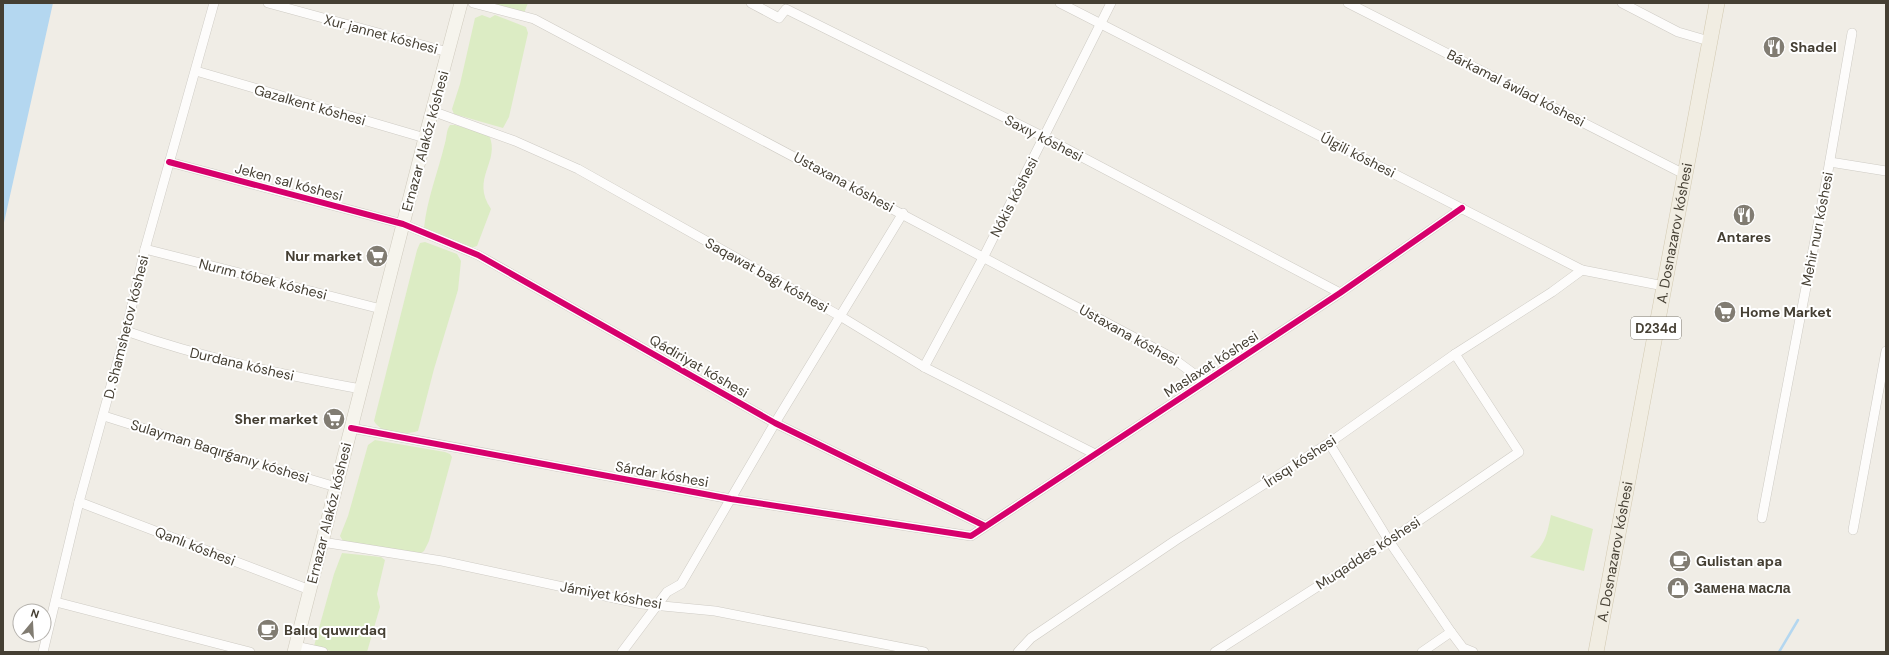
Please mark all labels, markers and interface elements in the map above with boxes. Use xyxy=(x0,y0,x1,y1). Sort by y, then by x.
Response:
street label: Xur jannet kóshesi xyxy=(322,10,440,58)
restaurant icon: Shadel xyxy=(1761,34,1787,60)
place label: Shadel xyxy=(1790,38,1837,56)
street label: Bárkamal áwlad kóshesi xyxy=(1444,45,1588,131)
street label: Ernazar Alakóz kóshesi xyxy=(398,69,452,213)
street label: Gazalkent kóshesi xyxy=(252,80,368,130)
street label: Saxıy kóshesi xyxy=(1002,111,1086,165)
street label: Úlgili kóshesi xyxy=(1317,128,1399,182)
street label: Ustaxana kóshesi xyxy=(791,148,897,216)
street label: Nókis kóshesi xyxy=(986,154,1042,240)
street label: Jeken sal kóshesi xyxy=(233,159,345,205)
street label: A. Dosnazarov kóshesi xyxy=(1652,161,1696,305)
street label: Mehir nurı kóshesi xyxy=(1797,170,1837,288)
restaurant icon: Antares xyxy=(1731,202,1757,228)
place label: Antares xyxy=(1717,228,1771,246)
street label: Saqawat baǵı kóshesi xyxy=(702,234,832,316)
supermarket icon: Nur market xyxy=(364,243,390,269)
place label: Nur market xyxy=(285,247,362,265)
street label: D. Shamshetov kóshesi xyxy=(99,253,153,401)
street label: Nurım tóbek kóshesi xyxy=(197,254,329,304)
supermarket icon: Home Market xyxy=(1712,299,1738,325)
street label: Ustaxana kóshesi xyxy=(1076,300,1182,370)
place label: Home Market xyxy=(1740,303,1832,321)
road number: D234d xyxy=(1631,317,1681,339)
street label: Maslaxat kóshesi xyxy=(1160,327,1262,401)
street label: Qádiriyat kóshesi xyxy=(646,330,752,402)
street label: Durdana kóshesi xyxy=(188,343,296,385)
supermarket icon: Sher market xyxy=(321,406,347,432)
place label: Sher market xyxy=(234,410,318,428)
street label: Sulayman Baqırǵanıy kóshesi xyxy=(129,415,311,487)
street label: Írısqı kóshesi xyxy=(1260,431,1340,491)
street label: Ernazar Alakóz kóshesi xyxy=(303,440,355,586)
street label: Sárdar kóshesi xyxy=(614,457,710,491)
street label: A. Dosnazarov kóshesi xyxy=(1593,480,1637,624)
street label: Muqaddes kóshesi xyxy=(1312,513,1424,593)
street label: Qanlı kóshesi xyxy=(152,522,238,570)
cafe icon: Gulistan apa xyxy=(1667,548,1693,574)
place label: Gulistan apa xyxy=(1696,552,1782,570)
shop icon: Замена масла xyxy=(1665,575,1691,601)
street label: Jámiyet kóshesi xyxy=(559,577,663,613)
place label: Замена масла xyxy=(1694,579,1791,597)
north arrow xyxy=(12,603,52,643)
text: N xyxy=(29,606,41,621)
cafe icon: Balıq quwırdaq xyxy=(255,617,281,643)
place label: Balıq quwırdaq xyxy=(284,621,386,639)

